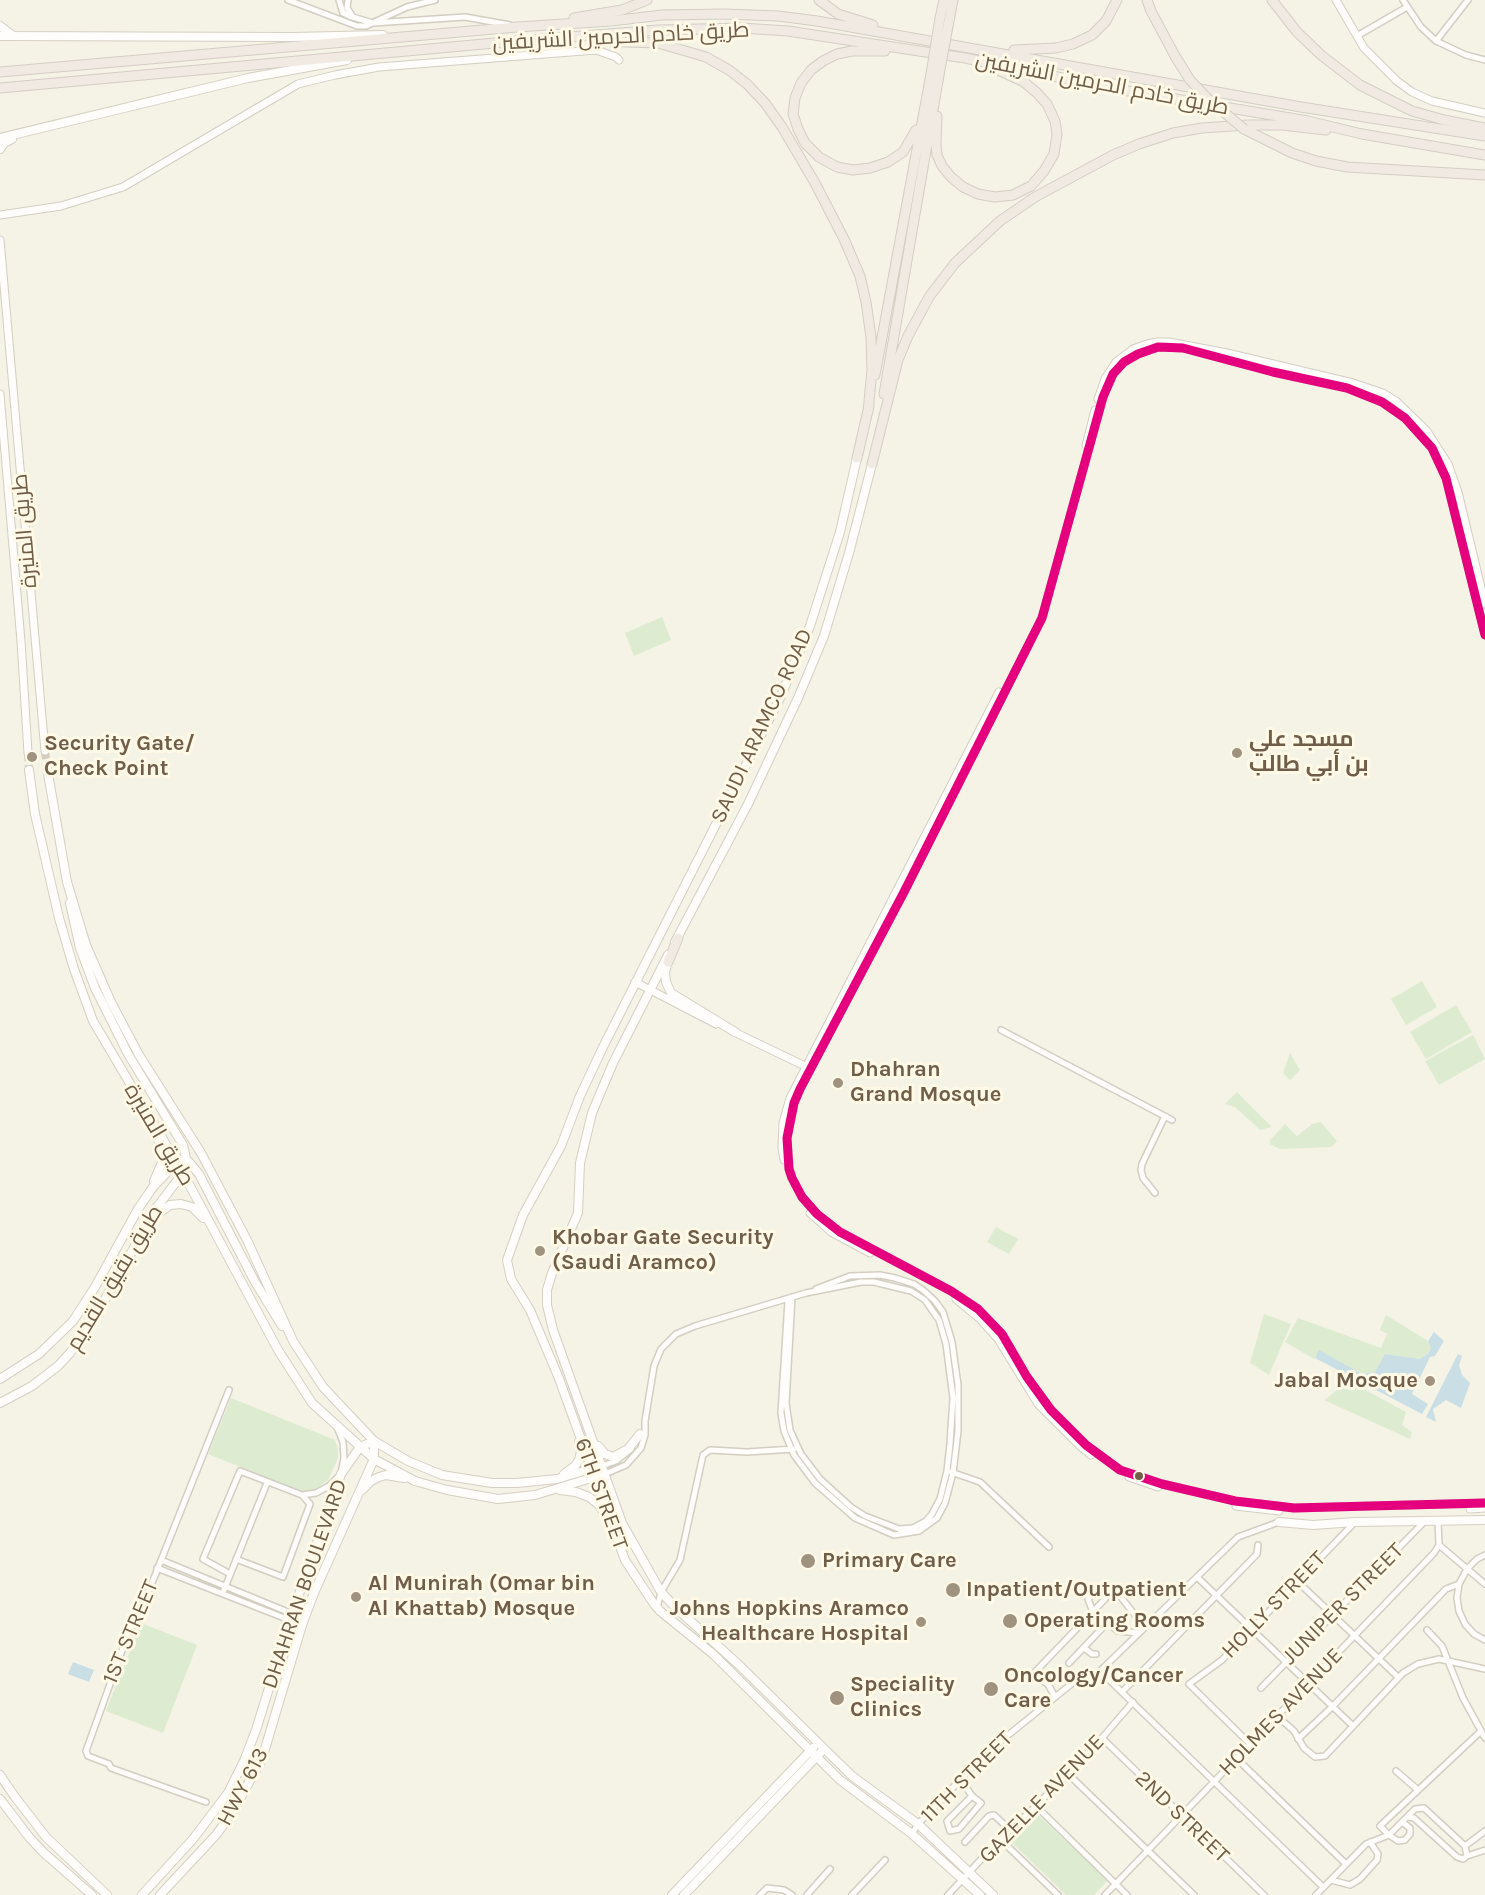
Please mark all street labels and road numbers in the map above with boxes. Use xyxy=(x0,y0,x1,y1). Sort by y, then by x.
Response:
street label: طريق خادم الحرمين الشريفين xyxy=(492,17,750,57)
street label: طريق خادم الحرمين الشريفين xyxy=(973,46,1231,122)
street label: طريق المنيرة xyxy=(7,473,43,589)
street label: SAUDI ARAMCO ROAD xyxy=(705,625,819,827)
street label: طريق المنيرة xyxy=(118,1079,200,1191)
street label: طريق بقيق القديم xyxy=(61,1200,169,1356)
street label: 6TH STREET xyxy=(569,1434,633,1554)
street label: DHAHRAN BOULEVARD xyxy=(257,1476,353,1692)
street label: JUNIPER STREET xyxy=(1277,1538,1409,1670)
street label: HOLLY STREET xyxy=(1216,1546,1332,1664)
street label: 1ST STREET xyxy=(97,1576,165,1688)
street label: HOLMES AVENUE xyxy=(1213,1643,1349,1781)
street label: 11TH STREET xyxy=(916,1726,1018,1828)
street label: GAZELLE AVENUE xyxy=(974,1729,1110,1869)
street label: HWY 613 xyxy=(212,1743,274,1831)
street label: 2ND STREET xyxy=(1129,1765,1235,1869)

